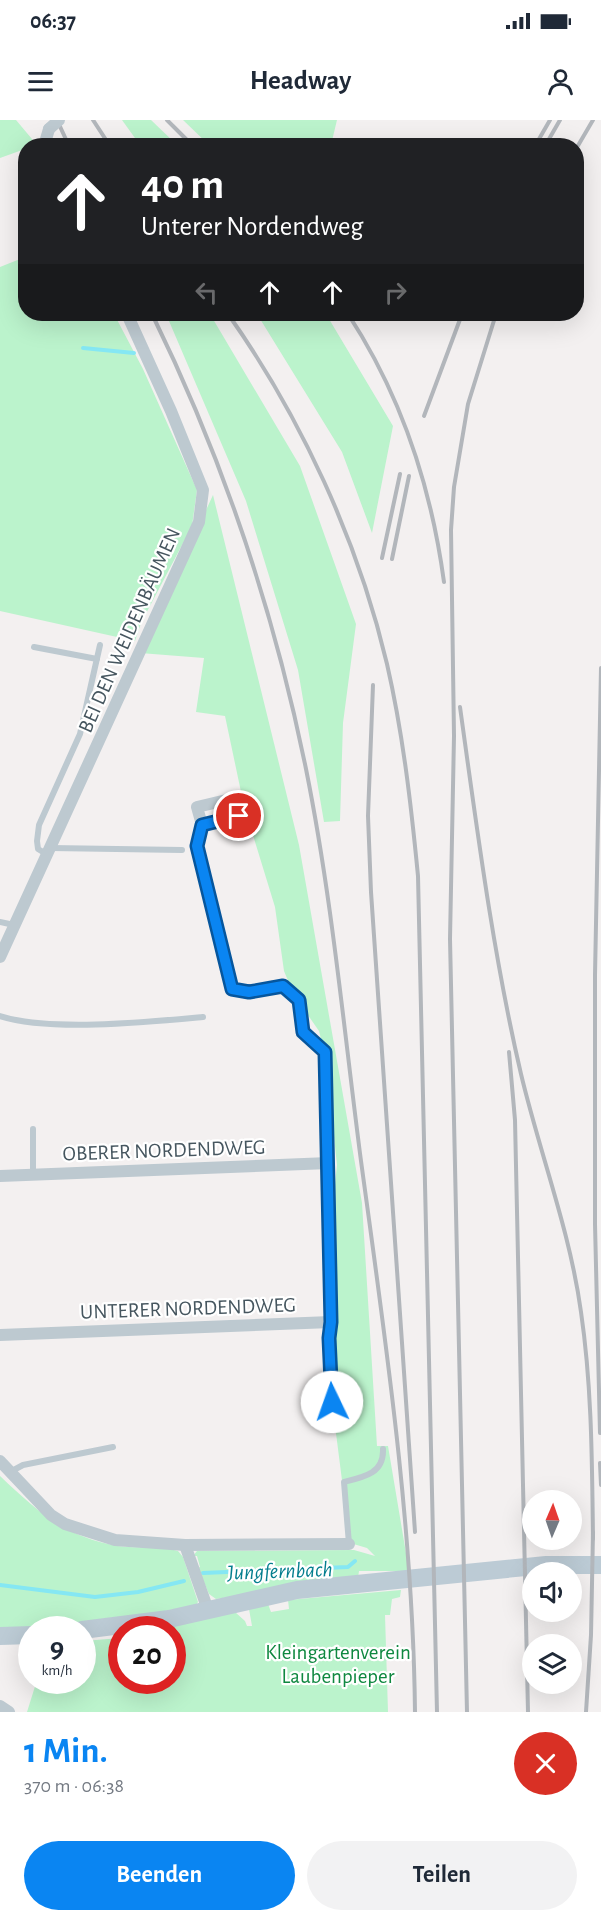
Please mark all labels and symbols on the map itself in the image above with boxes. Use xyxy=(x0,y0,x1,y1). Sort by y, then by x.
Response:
street label: BEI DEN WEIDENBÄUMEN xyxy=(74,524,184,736)
pin xyxy=(213,790,264,841)
street label: OBERER NORDENDWEG xyxy=(62,1136,266,1165)
street label: UNTERER NORDENDWEG xyxy=(80,1294,296,1323)
position arrow xyxy=(300,1370,364,1434)
north arrow xyxy=(522,1490,582,1550)
water label: Jungfernbach xyxy=(226,1558,333,1584)
speed limit sign: 20 xyxy=(108,1616,186,1694)
park label: Kleingartenverein Laubenpieper xyxy=(265,1642,411,1687)

